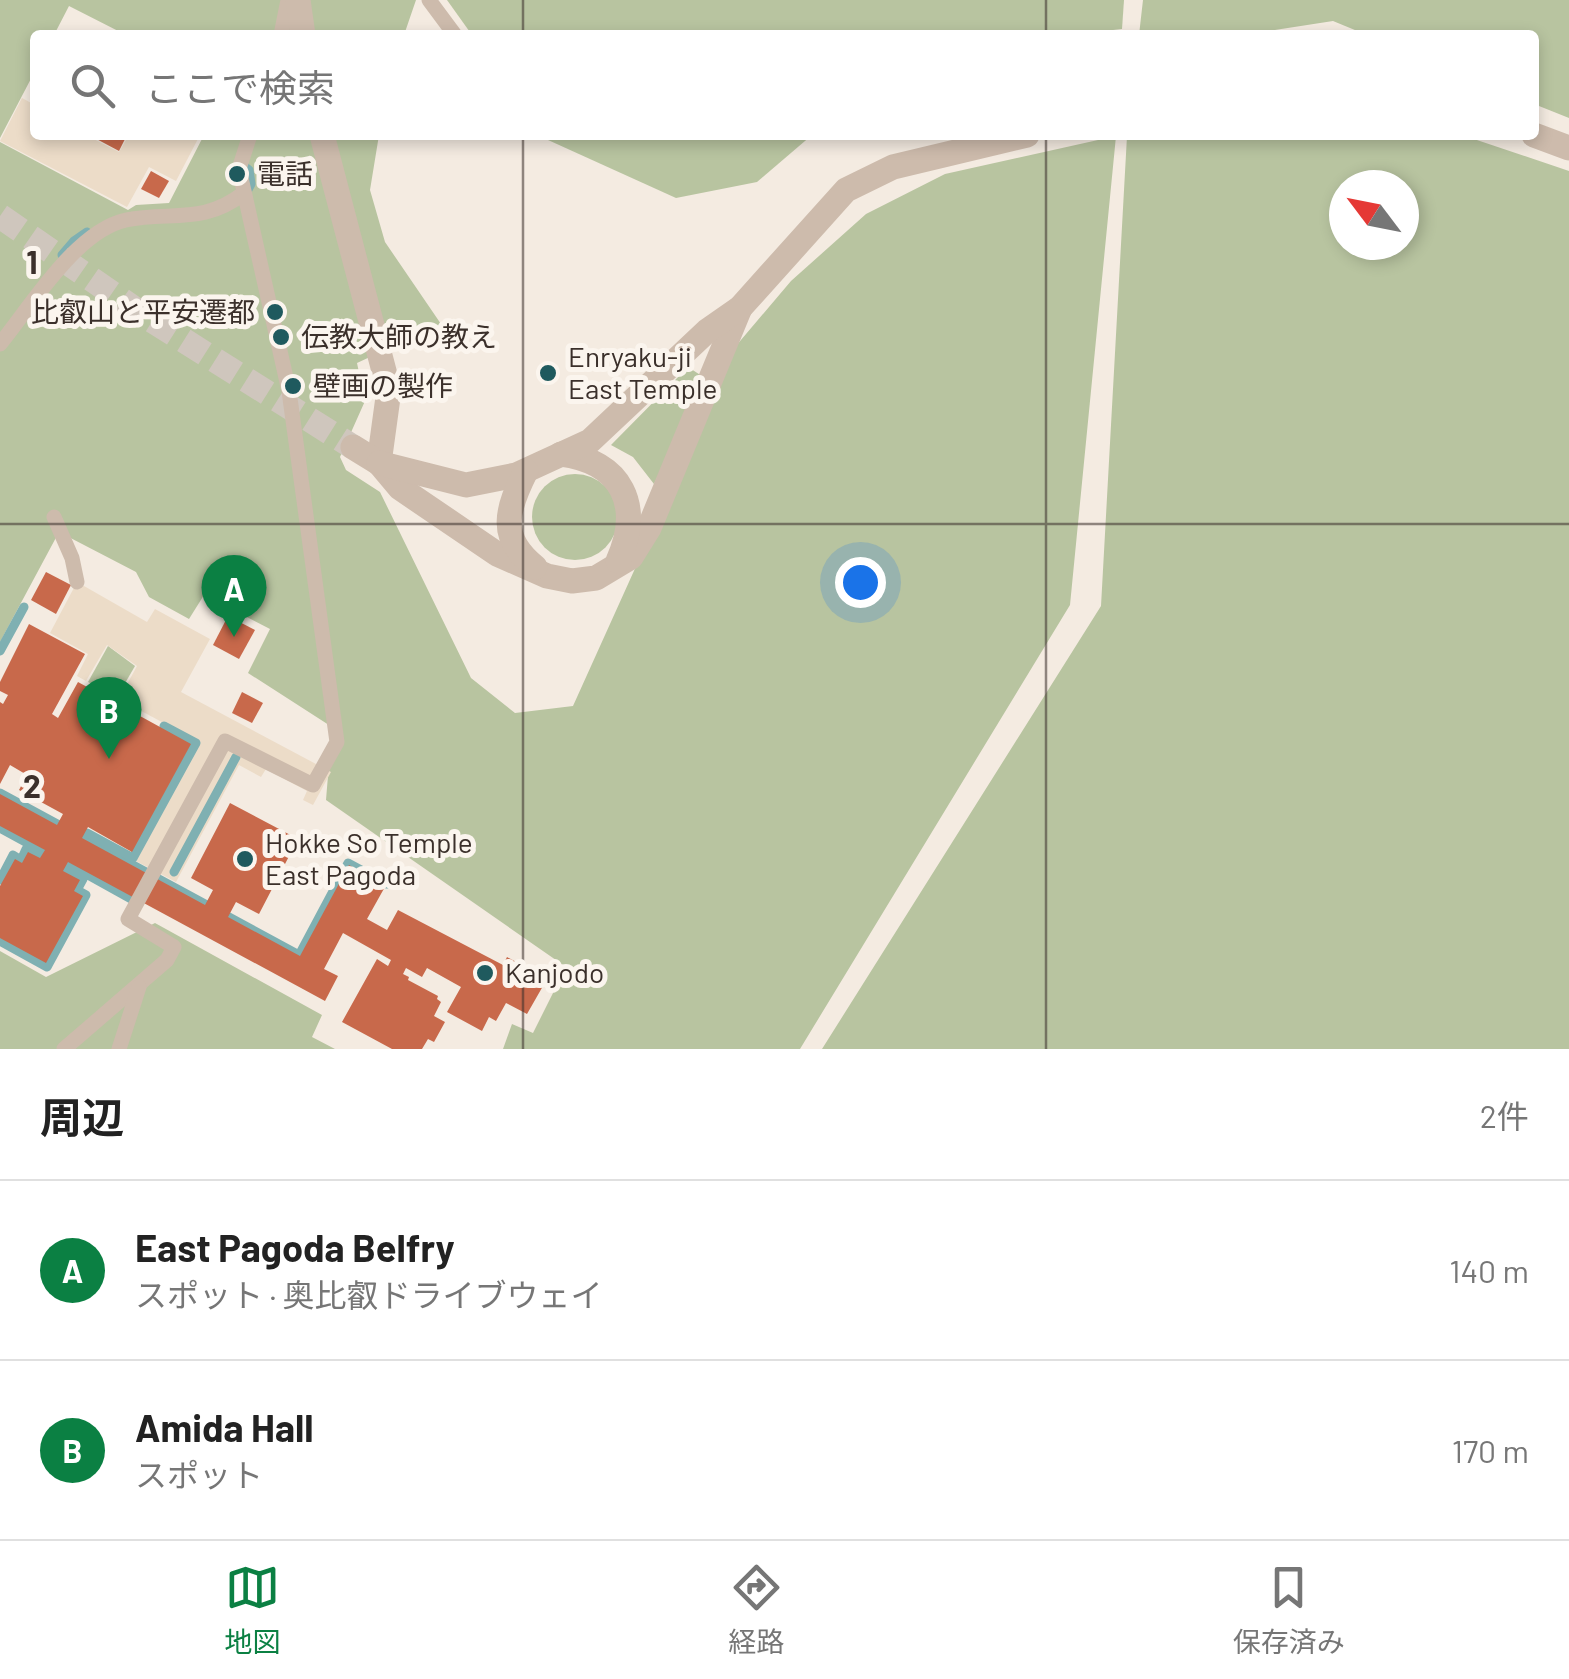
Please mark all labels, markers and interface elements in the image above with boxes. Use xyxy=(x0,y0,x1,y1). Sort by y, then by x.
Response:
search box xyxy=(30,30,1539,140)
icon: search xyxy=(65,58,120,113)
text: ここで検索 xyxy=(145,64,335,110)
place label: 電話 xyxy=(257,156,313,190)
marker: 電話 xyxy=(226,163,248,185)
north arrow xyxy=(1329,170,1419,260)
text: 1 xyxy=(26,242,38,280)
place label: 比叡山と平安遷都 xyxy=(31,294,255,328)
marker: 比叡山と平安遷都 xyxy=(264,301,286,323)
place label: 伝教大師の教え xyxy=(301,319,497,353)
marker: 伝教大師の教え xyxy=(270,326,292,348)
place label: Enryaku-ji East Temple xyxy=(568,339,717,405)
marker: Enryaku-ji East Temple xyxy=(537,362,559,384)
place label: 壁画の製作 xyxy=(313,368,453,402)
marker: 壁画の製作 xyxy=(282,375,304,397)
pin: A xyxy=(202,554,266,637)
your location xyxy=(835,557,886,608)
pin: B xyxy=(76,676,142,759)
text: 2 xyxy=(23,766,41,804)
place label: Hokke So Temple East Pagoda xyxy=(265,825,473,891)
marker: Hokke So Temple East Pagoda xyxy=(234,848,256,870)
place label: Kanjodo xyxy=(505,955,604,989)
marker: Kanjodo xyxy=(474,962,496,984)
text: 周辺 xyxy=(40,1091,124,1141)
text: 2件 xyxy=(1480,1096,1529,1134)
text: East Pagoda Belfry xyxy=(135,1224,455,1270)
text: A xyxy=(62,1251,83,1289)
text: 140 m xyxy=(1449,1251,1529,1289)
text: スポット · 奥比叡ドライブウェイ xyxy=(135,1275,603,1313)
text: Amida Hall xyxy=(135,1404,314,1450)
text: B xyxy=(63,1431,82,1469)
text: 170 m xyxy=(1452,1431,1529,1469)
text: スポット xyxy=(135,1455,263,1493)
tab: 地図 xyxy=(224,1560,280,1660)
tab: 経路 xyxy=(728,1560,785,1660)
tab: 保存済み xyxy=(1233,1560,1345,1660)

